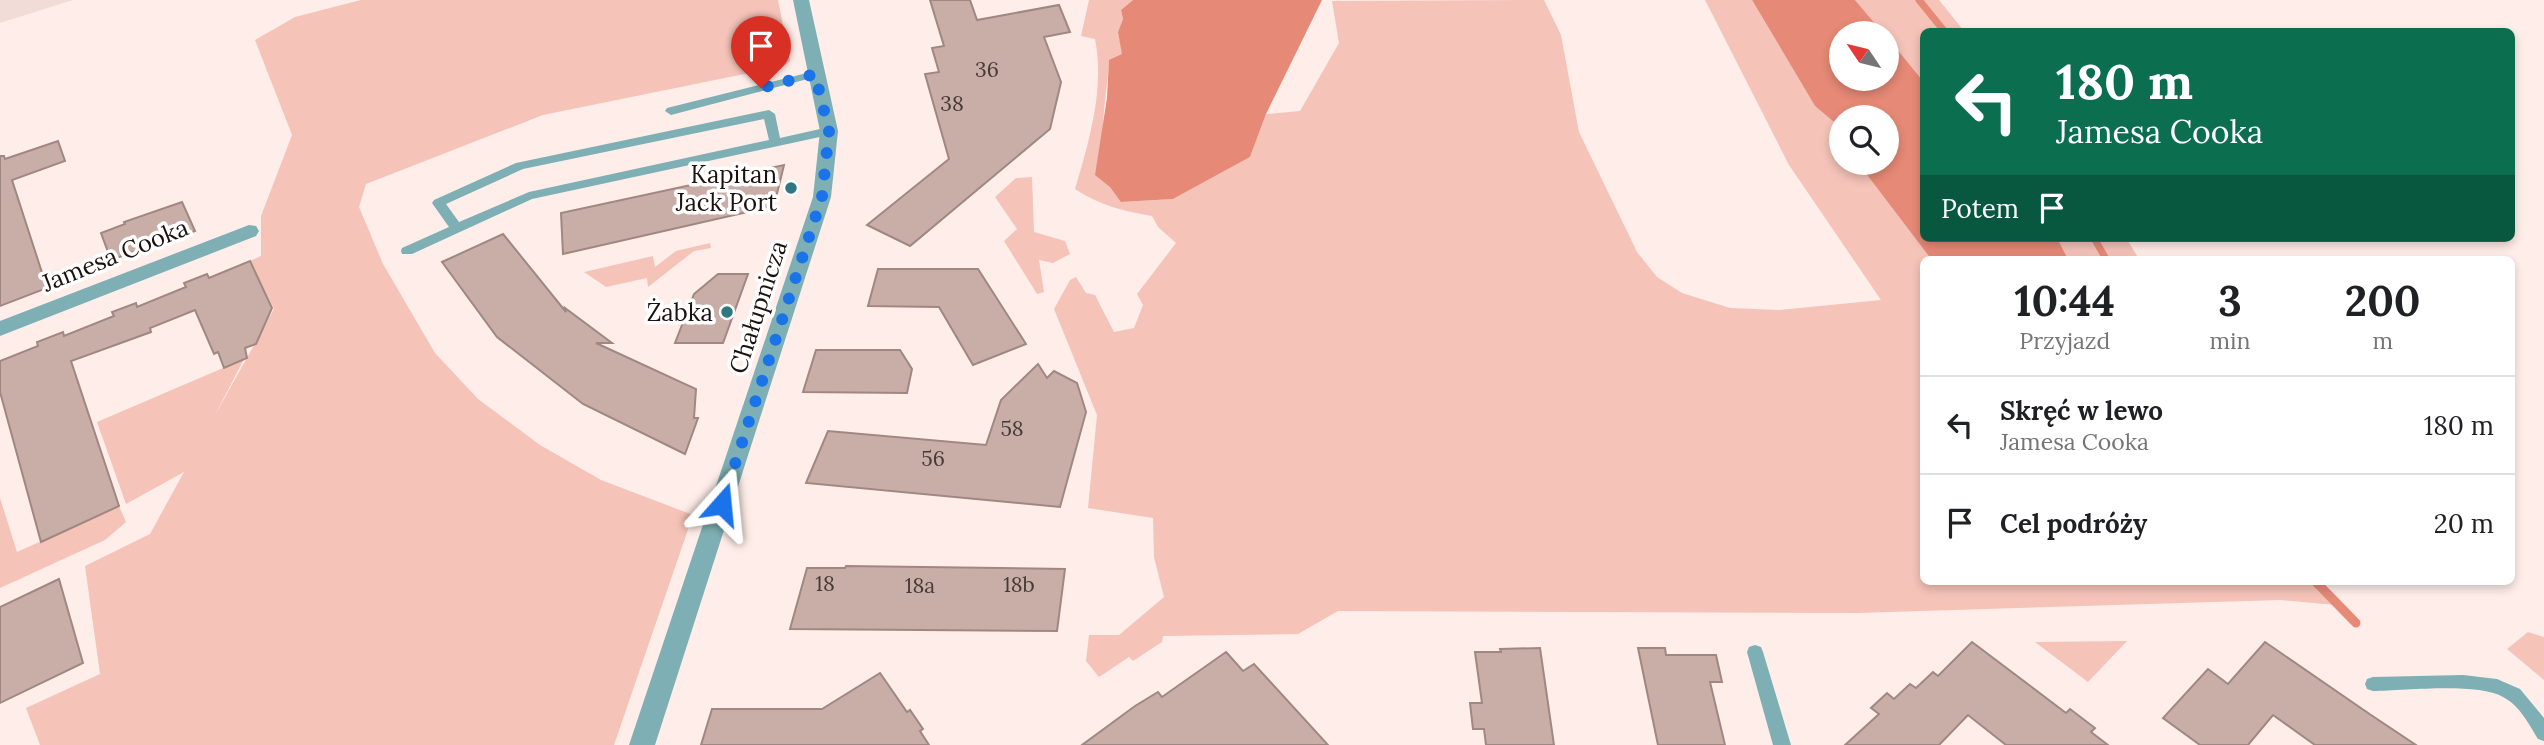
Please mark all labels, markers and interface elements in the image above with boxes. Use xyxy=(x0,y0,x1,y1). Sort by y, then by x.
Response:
pin xyxy=(731,16,791,88)
north arrow xyxy=(1829,21,1899,91)
map controls xyxy=(1829,21,1899,175)
icon: arrive xyxy=(742,27,780,65)
text: 180 m xyxy=(2056,50,2193,112)
house number: 36 xyxy=(975,56,999,83)
icon: left xyxy=(1941,56,2032,147)
house number: 38 xyxy=(940,90,964,117)
button: search xyxy=(1829,105,1899,175)
text: Jamesa Cooka xyxy=(2056,111,2263,152)
place label: Kapitan Jack Port xyxy=(675,159,778,218)
marker: Kapitan Jack Port xyxy=(783,180,799,196)
icon: arrive xyxy=(2033,189,2071,227)
text: Potem xyxy=(1941,192,2019,225)
street label: Jamesa Cooka xyxy=(36,212,193,299)
street label: Chałupnicza xyxy=(722,237,794,377)
text: 10:44 xyxy=(2014,274,2115,328)
text: 3 xyxy=(2218,274,2242,328)
text: 200 xyxy=(2345,274,2421,328)
place label: Żabka xyxy=(647,297,713,328)
marker: Żabka xyxy=(719,304,735,320)
text: Przyjazd xyxy=(2019,326,2110,355)
text: min xyxy=(2209,326,2250,355)
text: m xyxy=(2372,326,2393,355)
text: Skręć w lewo xyxy=(2000,394,2163,427)
icon: left xyxy=(1941,406,1979,444)
text: 180 m xyxy=(2424,409,2494,442)
house number: 58 xyxy=(1000,415,1024,442)
text: Jamesa Cooka xyxy=(2000,427,2149,456)
house number: 56 xyxy=(921,445,945,472)
position arrow xyxy=(685,467,759,541)
icon: arrive xyxy=(1941,504,1979,542)
text: Cel podróży xyxy=(2000,507,2147,540)
text: 20 m xyxy=(2434,507,2494,540)
house number: 18 xyxy=(815,570,835,597)
house number: 18b xyxy=(1003,571,1035,598)
house number: 18a xyxy=(905,572,935,599)

